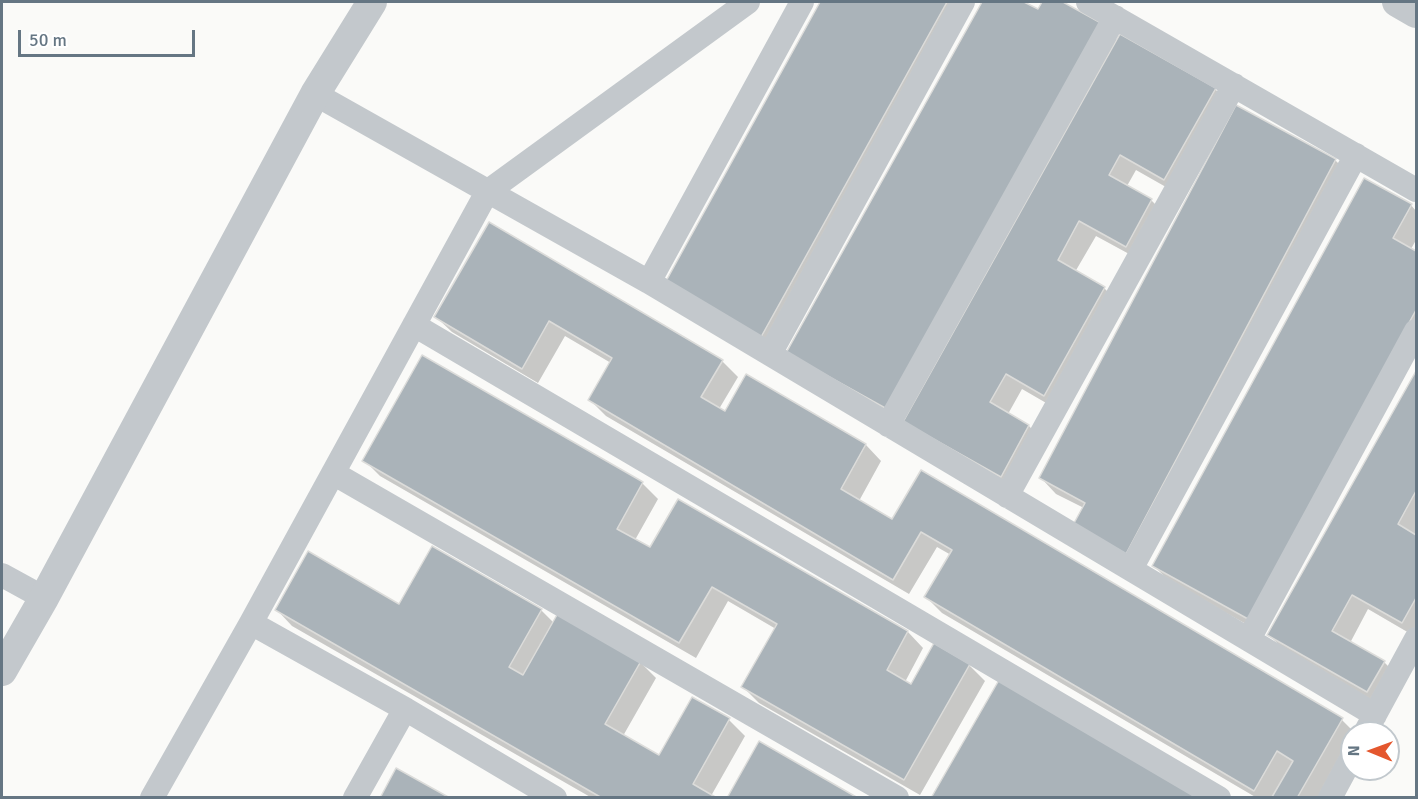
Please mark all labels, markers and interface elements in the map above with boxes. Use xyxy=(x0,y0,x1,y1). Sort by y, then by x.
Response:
scale bar xyxy=(21,18,198,56)
text: 50 m xyxy=(29,29,67,51)
north arrow xyxy=(1340,721,1400,781)
text: N xyxy=(1344,745,1364,756)

